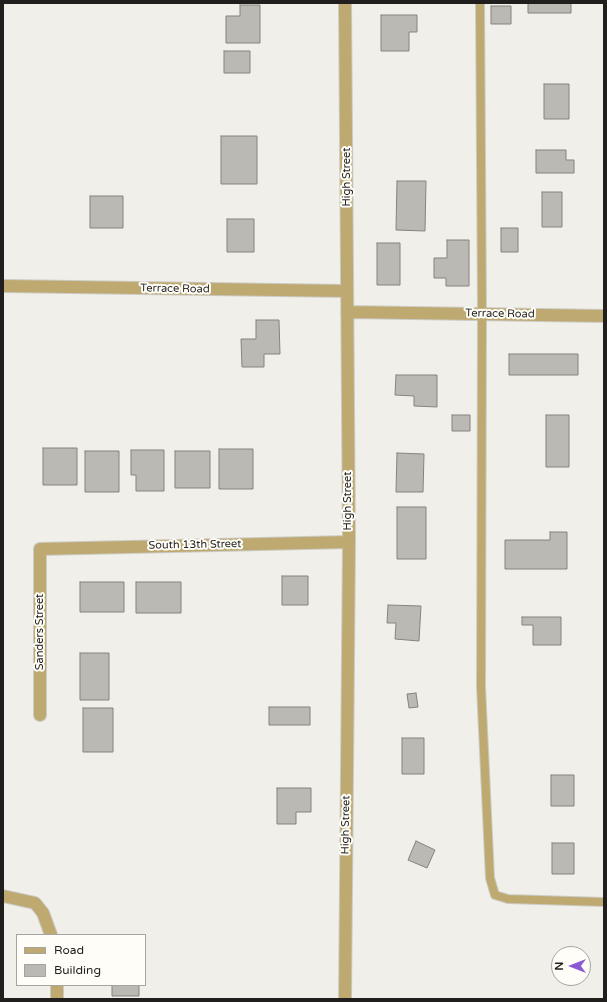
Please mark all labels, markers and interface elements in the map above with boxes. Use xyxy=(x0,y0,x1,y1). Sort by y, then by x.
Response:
street label: High Street xyxy=(340,148,354,206)
street label: Terrace Road xyxy=(140,282,210,296)
street label: Terrace Road xyxy=(465,307,535,321)
street label: High Street xyxy=(341,472,355,530)
street label: South 13th Street xyxy=(148,538,242,552)
street label: Sanders Street xyxy=(33,594,47,670)
street label: High Street xyxy=(339,795,353,855)
legend xyxy=(16,934,146,986)
text: Road xyxy=(54,943,84,957)
north arrow xyxy=(551,946,591,986)
text: N xyxy=(553,962,566,970)
text: Building xyxy=(54,963,101,977)

